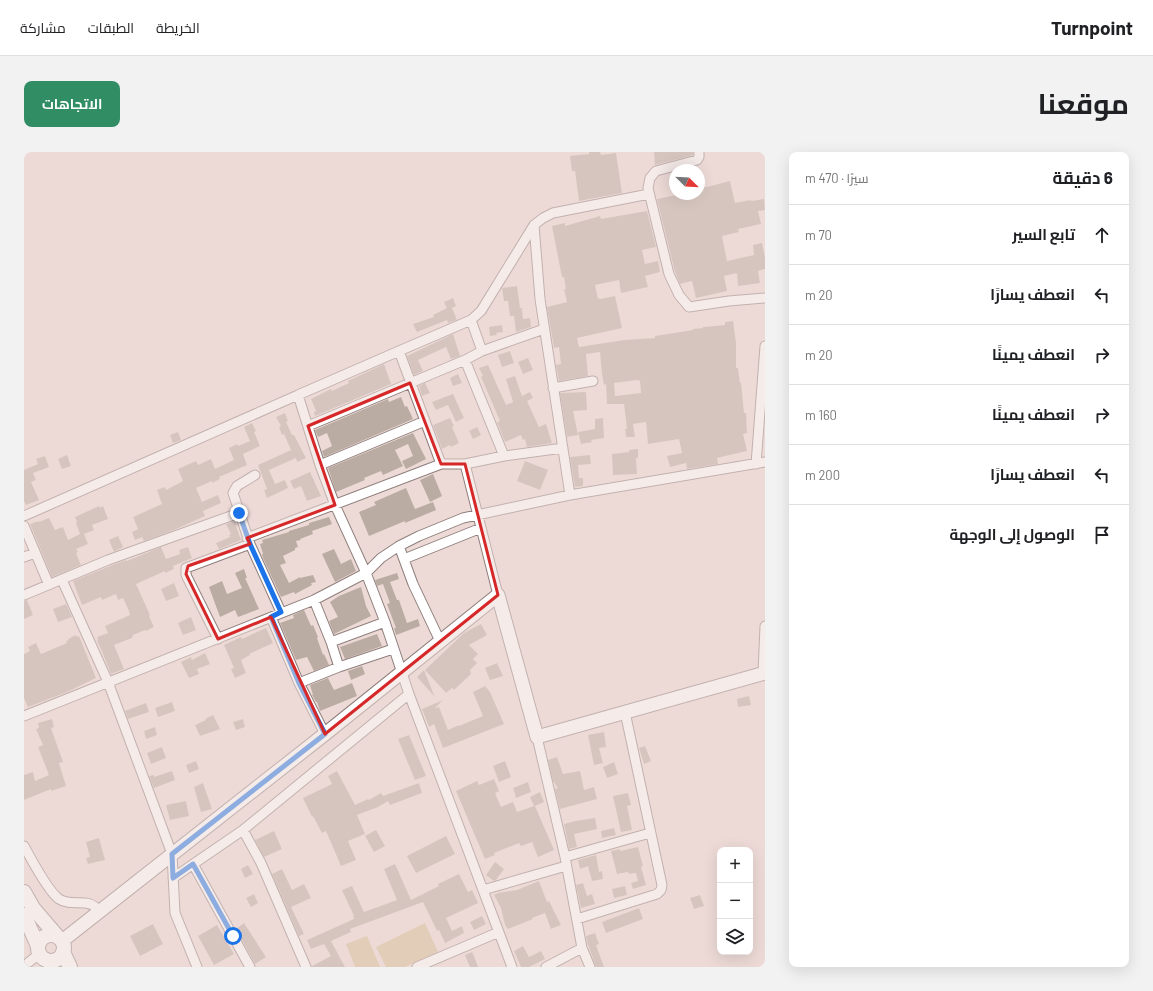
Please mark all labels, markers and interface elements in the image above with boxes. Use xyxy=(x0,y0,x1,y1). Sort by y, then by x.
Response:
text: Turnpoint xyxy=(1051,16,1133,39)
text: مشاركة xyxy=(20,19,66,36)
text: الطبقات xyxy=(88,19,134,36)
text: الخريطة xyxy=(156,19,200,36)
button: الاتجاهات xyxy=(24,81,120,127)
text: موقعنا xyxy=(1038,86,1129,120)
north arrow xyxy=(669,164,705,200)
text: 6 دقيقة xyxy=(1052,167,1113,187)
text: سيرًا · 470 m xyxy=(805,170,869,186)
icon: ahead xyxy=(1091,224,1113,246)
text: تابع السير xyxy=(1012,225,1075,243)
text: 70 m xyxy=(805,227,832,243)
icon: left xyxy=(1091,284,1113,306)
text: انعطف يسارًا xyxy=(990,285,1075,303)
text: 20 m xyxy=(805,287,833,303)
icon: right xyxy=(1091,344,1113,366)
text: انعطف يمينًا xyxy=(992,345,1075,363)
text: 20 m xyxy=(805,347,833,363)
icon: right xyxy=(1091,404,1113,426)
text: انعطف يمينًا xyxy=(992,405,1075,423)
text: 160 m xyxy=(805,407,837,423)
icon: left xyxy=(1091,464,1113,486)
text: انعطف يسارًا xyxy=(990,465,1075,483)
text: 200 m xyxy=(805,467,840,483)
route end xyxy=(230,504,248,522)
icon: arrive xyxy=(1091,524,1113,546)
text: الوصول إلى الوجهة xyxy=(949,525,1075,543)
map controls xyxy=(717,847,753,955)
button: + xyxy=(717,847,753,883)
button: − xyxy=(717,883,753,919)
button: layers xyxy=(717,919,753,955)
route start xyxy=(224,927,242,945)

